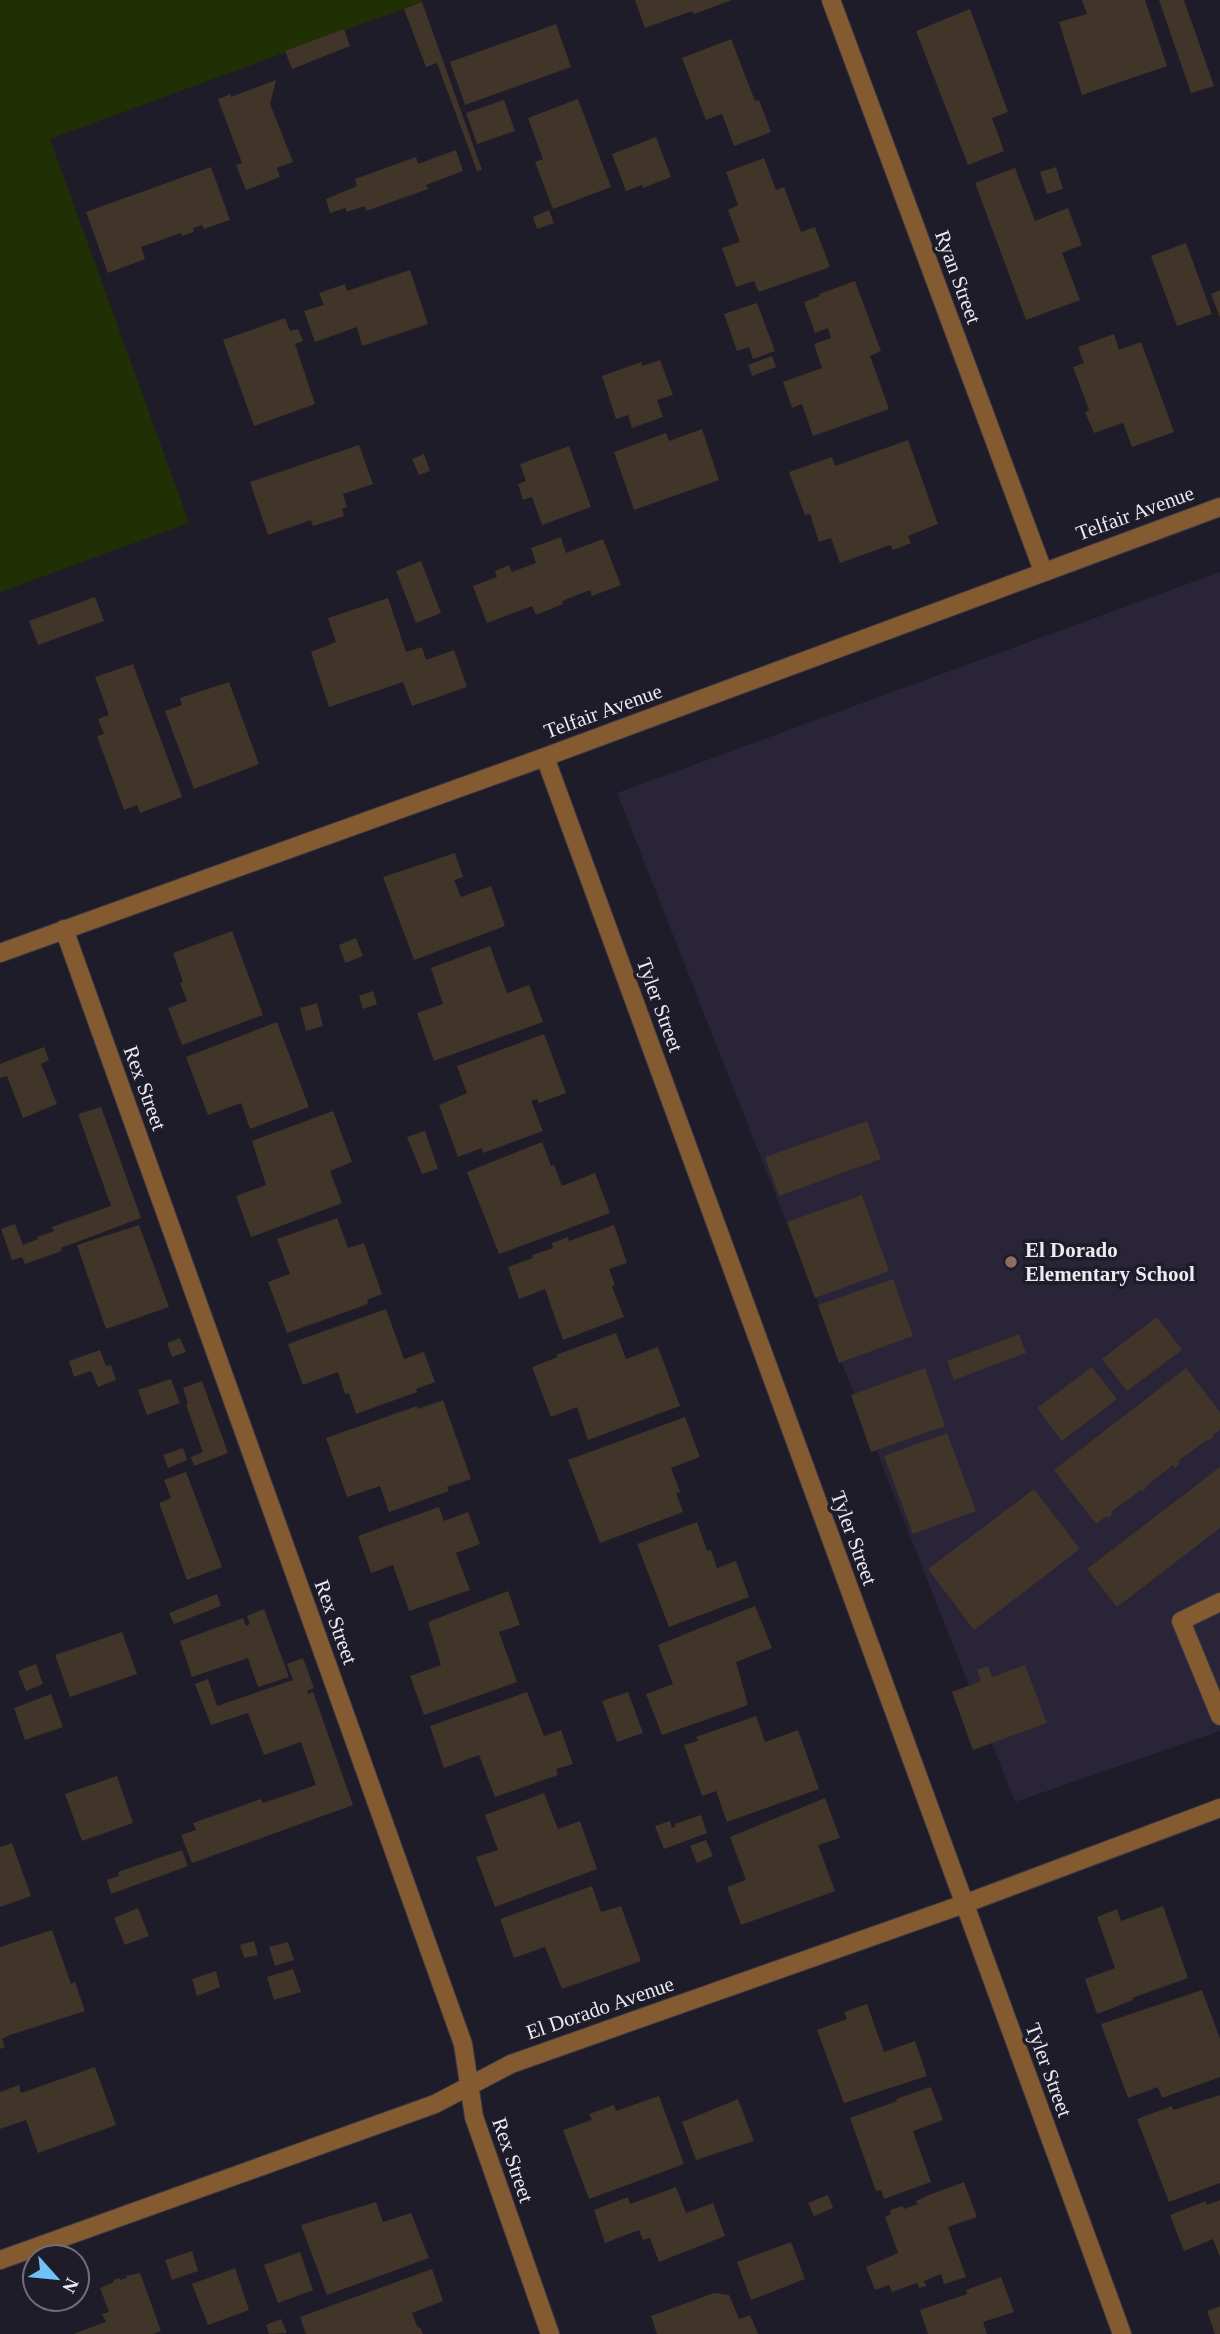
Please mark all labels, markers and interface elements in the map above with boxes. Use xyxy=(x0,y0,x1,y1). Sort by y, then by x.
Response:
street label: Ryan Street xyxy=(930,227,986,327)
street label: Telfair Avenue xyxy=(1073,481,1197,545)
street label: Telfair Avenue xyxy=(541,679,665,743)
street label: Tyler Street xyxy=(632,955,688,1055)
street label: Rex Street xyxy=(119,1043,171,1134)
place label: El Dorado Elementary School xyxy=(1025,1238,1195,1286)
marker: El Dorado Elementary School xyxy=(1003,1254,1019,1270)
street label: Tyler Street xyxy=(826,1488,882,1588)
street label: Rex Street xyxy=(310,1577,362,1668)
street label: El Dorado Avenue xyxy=(523,1971,677,2045)
street label: Tyler Street xyxy=(1021,2020,1077,2120)
street label: Rex Street xyxy=(487,2114,539,2206)
north arrow xyxy=(21,2243,91,2313)
text: N xyxy=(58,2275,83,2297)

